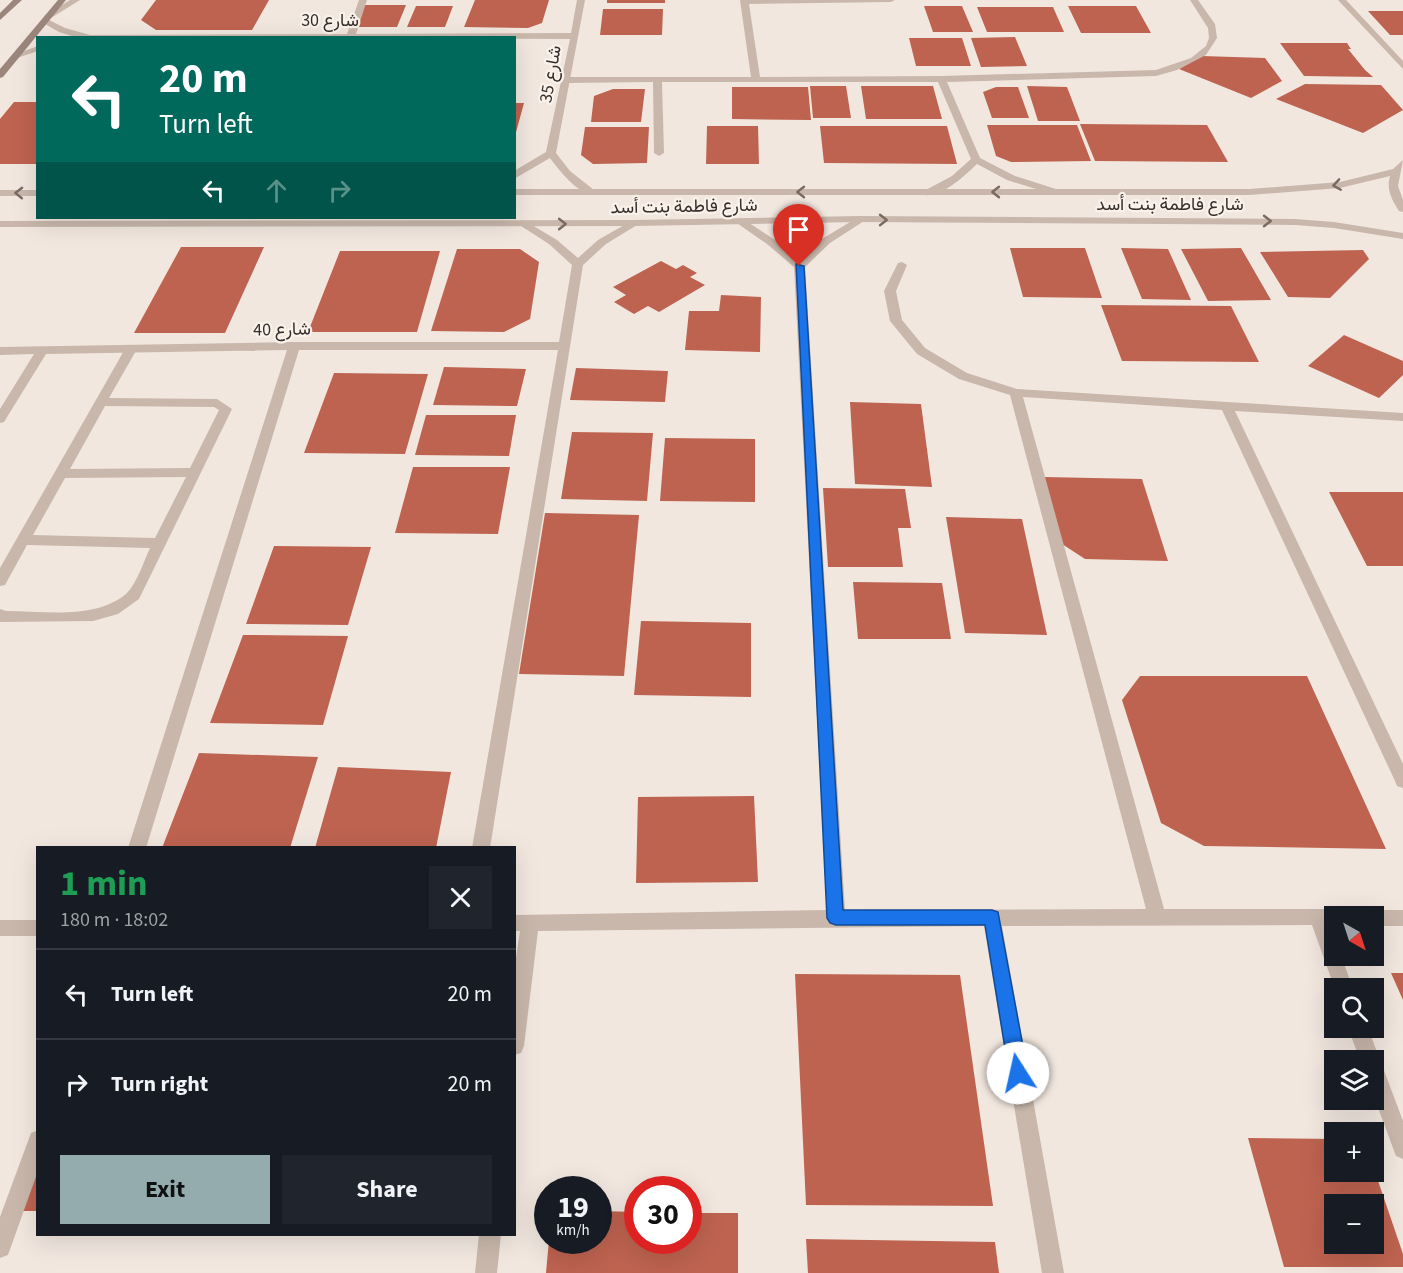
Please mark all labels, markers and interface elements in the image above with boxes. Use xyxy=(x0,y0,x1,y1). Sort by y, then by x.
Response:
street label: شارع 30 xyxy=(301,8,359,33)
street label: شارع 35 xyxy=(533,43,568,105)
text: 20 m xyxy=(159,49,248,109)
icon: left xyxy=(60,60,138,138)
text: Turn left xyxy=(159,105,253,144)
icon: left xyxy=(197,174,230,207)
icon: ahead xyxy=(260,174,293,207)
icon: right xyxy=(323,174,356,207)
one-way arrow xyxy=(1332,178,1342,191)
one-way arrow xyxy=(796,186,805,198)
one-way arrow xyxy=(991,186,1000,199)
one-way arrow xyxy=(14,187,23,199)
street label: شارع فاطمة بنت أسد xyxy=(1096,192,1244,217)
street label: شارع فاطمة بنت أسد xyxy=(610,193,758,220)
pin xyxy=(773,204,824,266)
icon: arrive xyxy=(782,213,815,246)
one-way arrow xyxy=(879,213,888,226)
one-way arrow xyxy=(1263,215,1272,228)
one-way arrow xyxy=(558,218,567,230)
street label: شارع 40 xyxy=(253,316,311,343)
text: 1 min xyxy=(60,858,148,909)
button: close xyxy=(429,866,492,929)
text: 180 m · 18:02 xyxy=(60,906,168,934)
north arrow xyxy=(1324,906,1384,966)
map controls xyxy=(1324,906,1384,1254)
icon: left xyxy=(60,978,93,1011)
text: Turn left xyxy=(111,978,193,1010)
text: 20 m xyxy=(447,978,492,1010)
button: search xyxy=(1324,978,1384,1038)
position arrow xyxy=(986,1041,1050,1105)
button: layers xyxy=(1324,1050,1384,1110)
icon: right xyxy=(60,1068,93,1101)
text: Turn right xyxy=(111,1068,208,1100)
text: 20 m xyxy=(447,1068,492,1100)
button: + xyxy=(1324,1122,1384,1182)
button: Exit xyxy=(60,1155,270,1224)
button: Share xyxy=(282,1155,492,1224)
speed limit sign: 30 xyxy=(624,1176,702,1254)
text: 19 xyxy=(557,1186,589,1229)
button: − xyxy=(1324,1194,1384,1254)
text: km/h xyxy=(556,1220,590,1241)

